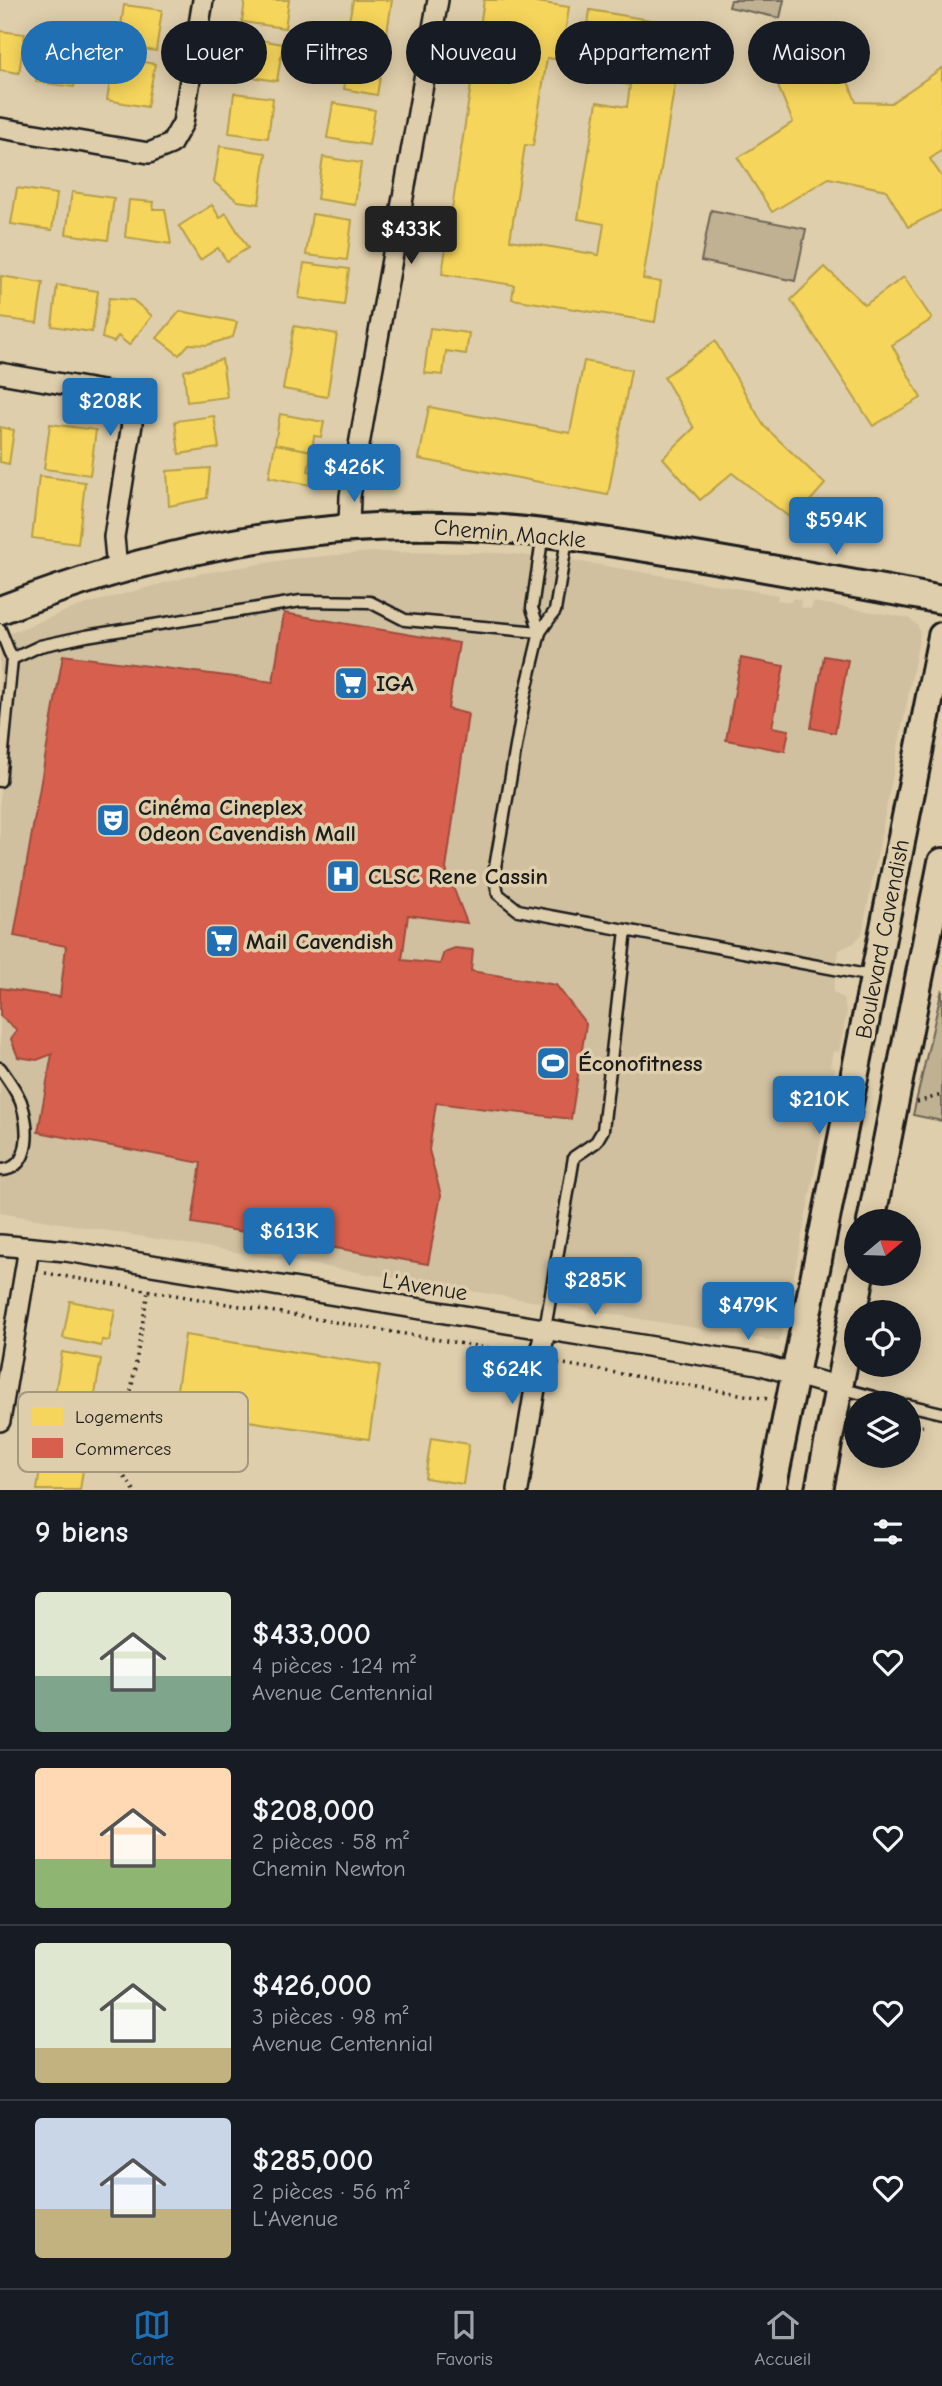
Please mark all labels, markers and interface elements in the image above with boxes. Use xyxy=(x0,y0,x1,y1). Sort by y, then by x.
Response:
chip: Acheter xyxy=(21,21,147,84)
chip: Louer xyxy=(161,21,267,84)
chip: Filtres xyxy=(281,21,392,84)
chip: Nouveau xyxy=(406,21,541,84)
chip: Appartement xyxy=(555,21,734,84)
chip: Maison xyxy=(748,21,870,84)
pin: $433K xyxy=(362,206,460,266)
text: $433K xyxy=(381,215,441,242)
pin: $208K xyxy=(61,378,159,438)
text: $208K xyxy=(78,387,142,414)
pin: $426K xyxy=(305,444,403,504)
text: $426K xyxy=(323,453,385,480)
pin: $594K xyxy=(787,498,885,557)
text: $594K xyxy=(805,506,867,533)
street label: Chemin Mackle xyxy=(433,513,587,554)
supermarket icon: IGA xyxy=(332,664,370,702)
place label: IGA xyxy=(376,670,414,697)
place label: Cinéma Cineplex Odeon Cavendish Mall xyxy=(138,794,356,847)
theatre icon: Cinéma Cineplex Odeon Cavendish Mall xyxy=(94,801,132,839)
street label: Boulevard Cavendish xyxy=(850,837,915,1041)
hospital icon: CLSC Rene Cassin xyxy=(324,857,362,895)
place label: CLSC Rene Cassin xyxy=(368,863,548,890)
supermarket icon: Mail Cavendish xyxy=(203,922,241,960)
place label: Mail Cavendish xyxy=(246,928,394,955)
sports icon: Éconofitness xyxy=(534,1044,572,1082)
place label: Éconofitness xyxy=(578,1050,703,1077)
pin: $210K xyxy=(770,1076,868,1136)
text: $210K xyxy=(789,1085,849,1112)
pin: $613K xyxy=(240,1208,338,1268)
north arrow xyxy=(844,1209,920,1286)
map controls xyxy=(844,1209,921,1468)
text: $613K xyxy=(259,1217,319,1244)
pin: $285K xyxy=(546,1258,644,1317)
street label: L'Avenue xyxy=(380,1266,470,1307)
text: $285K xyxy=(564,1266,626,1293)
pin: $479K xyxy=(699,1282,797,1342)
text: $479K xyxy=(718,1291,778,1318)
button: locate xyxy=(844,1300,921,1377)
pin: $624K xyxy=(463,1346,561,1406)
text: $624K xyxy=(482,1355,542,1382)
button: layers xyxy=(844,1391,921,1468)
legend xyxy=(18,1392,248,1472)
text: Logements xyxy=(75,1406,163,1428)
text: Commerces xyxy=(75,1438,171,1460)
icon: filters xyxy=(869,1513,907,1551)
text: 9 biens xyxy=(35,1515,128,1550)
text: $433,000 xyxy=(252,1617,371,1652)
icon: home xyxy=(91,1620,175,1704)
icon: heart xyxy=(869,1643,907,1681)
text: 4 pièces · 124 m² xyxy=(252,1652,416,1679)
text: Avenue Centennial xyxy=(252,1679,433,1706)
text: $208,000 xyxy=(252,1793,375,1828)
icon: home xyxy=(91,1796,175,1880)
icon: heart xyxy=(869,1819,907,1857)
text: 2 pièces · 58 m² xyxy=(252,1828,409,1855)
text: Chemin Newton xyxy=(252,1855,406,1882)
text: $426,000 xyxy=(252,1968,372,2003)
icon: home xyxy=(91,1971,175,2055)
icon: heart xyxy=(869,1994,907,2032)
text: 3 pièces · 98 m² xyxy=(252,2003,408,2030)
text: Avenue Centennial xyxy=(252,2030,433,2057)
text: $285,000 xyxy=(252,2143,374,2178)
icon: home xyxy=(91,2146,175,2230)
icon: heart xyxy=(869,2169,907,2207)
text: 2 pièces · 56 m² xyxy=(252,2178,410,2205)
text: L'Avenue xyxy=(252,2205,338,2232)
tab: Carte xyxy=(131,2306,174,2370)
tab: Favoris xyxy=(436,2306,493,2370)
tab: Accueil xyxy=(754,2306,811,2370)

